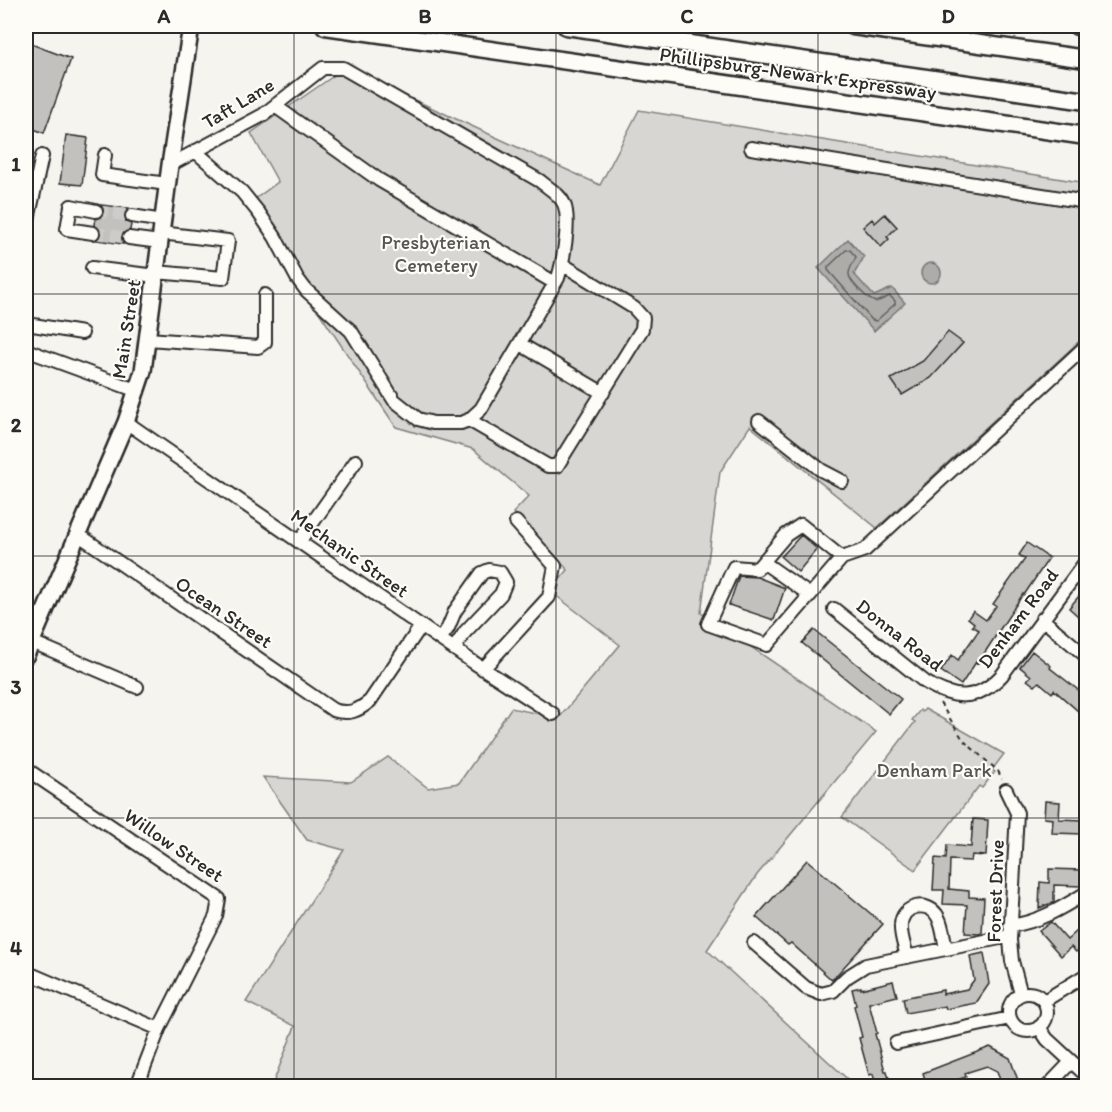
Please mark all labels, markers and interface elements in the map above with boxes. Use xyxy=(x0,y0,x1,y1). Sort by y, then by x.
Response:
text: A xyxy=(157,4,171,28)
text: B xyxy=(419,4,432,28)
text: C xyxy=(681,4,694,28)
text: D xyxy=(941,4,955,28)
street label: Phillipsburg-Newark Expressway xyxy=(658,42,939,104)
street label: Taft Lane xyxy=(198,72,278,134)
text: 1 xyxy=(11,152,21,176)
park label: Presbyterian Cemetery xyxy=(381,230,491,277)
street label: Main Street xyxy=(106,278,146,380)
text: 2 xyxy=(11,413,22,437)
street label: Mechanic Street xyxy=(286,504,414,602)
street label: Denham Road xyxy=(973,563,1063,673)
street label: Ocean Street xyxy=(171,571,277,653)
street label: Donna Road xyxy=(852,594,948,676)
text: 3 xyxy=(11,675,22,699)
park label: Denham Park xyxy=(876,758,992,782)
street label: Willow Street xyxy=(120,803,228,887)
street label: Forest Drive xyxy=(981,839,1009,943)
text: 4 xyxy=(10,936,22,960)

